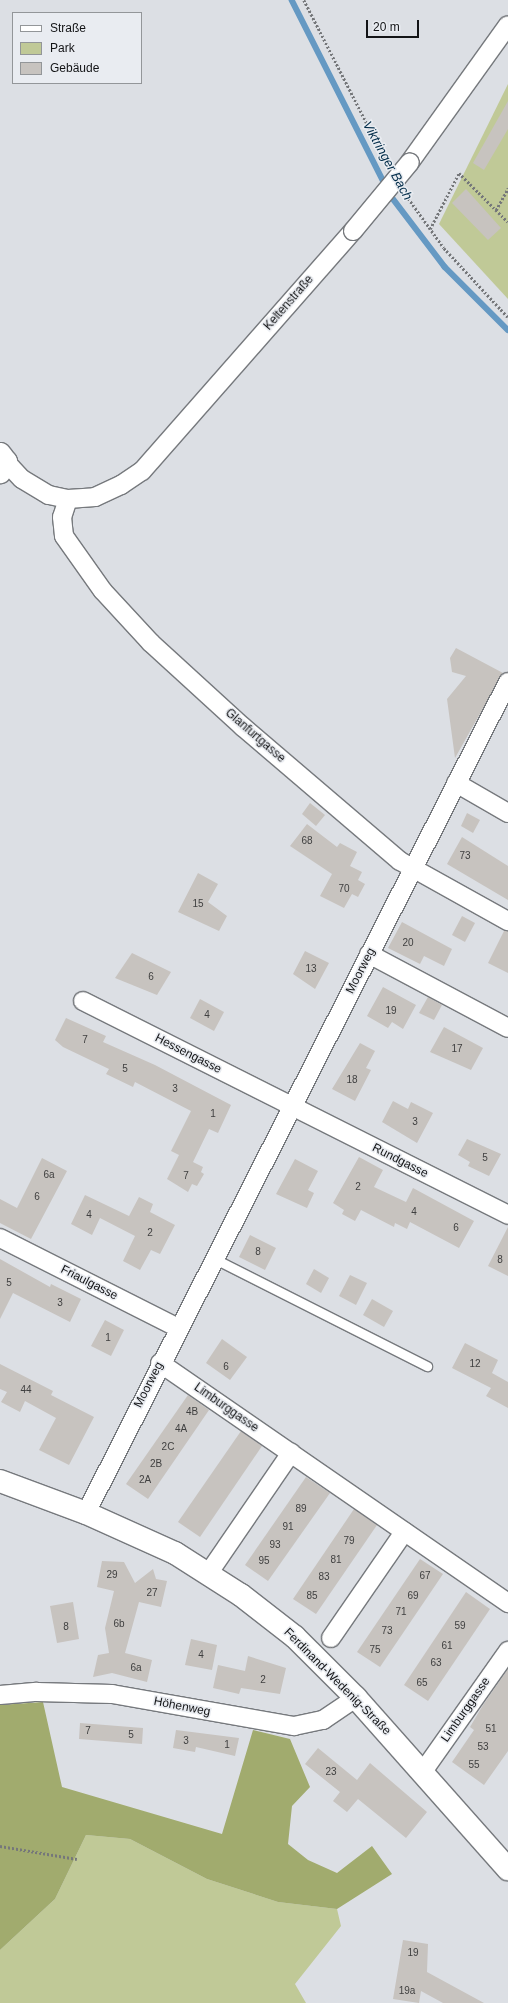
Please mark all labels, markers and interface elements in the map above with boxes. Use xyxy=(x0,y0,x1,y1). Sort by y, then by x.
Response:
legend xyxy=(12,12,142,84)
scale bar xyxy=(368,12,421,38)
text: 20 m xyxy=(373,20,400,34)
text: Straße xyxy=(50,21,86,35)
text: Park xyxy=(50,41,75,55)
text: Gebäude xyxy=(50,61,99,75)
water label: Viktringer Bach xyxy=(359,119,415,203)
street label: Keltenstraße xyxy=(261,273,317,333)
street label: Glanfurtgasse xyxy=(222,706,288,766)
house number: 68 xyxy=(301,835,313,847)
house number: 73 xyxy=(459,850,471,862)
house number: 70 xyxy=(338,883,350,895)
house number: 15 xyxy=(192,898,204,910)
house number: 20 xyxy=(402,937,414,949)
street label: Moorweg xyxy=(343,946,379,996)
house number: 13 xyxy=(305,963,317,975)
house number: 6 xyxy=(148,971,154,983)
house number: 19 xyxy=(385,1005,397,1017)
house number: 4 xyxy=(204,1009,210,1021)
street label: Hessengasse xyxy=(152,1031,224,1077)
house number: 7 xyxy=(82,1034,88,1046)
house number: 17 xyxy=(451,1043,463,1055)
house number: 5 xyxy=(122,1063,128,1075)
house number: 18 xyxy=(346,1074,358,1086)
house number: 3 xyxy=(172,1083,178,1095)
house number: 1 xyxy=(210,1108,216,1120)
house number: 3 xyxy=(412,1116,418,1128)
street label: Rundgasse xyxy=(370,1141,430,1181)
house number: 5 xyxy=(482,1152,488,1164)
house number: 6a xyxy=(43,1169,55,1181)
house number: 7 xyxy=(183,1170,189,1182)
house number: 2 xyxy=(355,1181,361,1193)
house number: 6 xyxy=(34,1191,40,1203)
house number: 4 xyxy=(411,1206,417,1218)
house number: 4 xyxy=(86,1209,92,1221)
house number: 6 xyxy=(453,1222,459,1234)
house number: 2 xyxy=(147,1227,153,1239)
house number: 8 xyxy=(255,1246,261,1258)
house number: 8 xyxy=(497,1254,503,1266)
street label: Friaulgasse xyxy=(58,1263,120,1303)
house number: 5 xyxy=(6,1277,12,1289)
house number: 3 xyxy=(57,1297,63,1309)
house number: 1 xyxy=(105,1332,111,1344)
house number: 12 xyxy=(469,1358,481,1370)
street label: Moorweg xyxy=(131,1360,167,1410)
house number: 6 xyxy=(223,1361,229,1373)
street label: Limburggasse xyxy=(191,1380,261,1436)
house number: 44 xyxy=(20,1384,32,1396)
house number: 4B xyxy=(186,1406,198,1418)
house number: 4A xyxy=(175,1423,187,1435)
house number: 2C xyxy=(162,1441,174,1453)
house number: 2B xyxy=(150,1458,162,1470)
house number: 2A xyxy=(139,1474,151,1486)
house number: 89 xyxy=(295,1503,307,1515)
house number: 91 xyxy=(282,1521,294,1533)
house number: 79 xyxy=(343,1535,355,1547)
house number: 93 xyxy=(269,1539,281,1551)
house number: 81 xyxy=(330,1554,342,1566)
house number: 95 xyxy=(258,1555,270,1567)
house number: 29 xyxy=(106,1569,118,1581)
house number: 67 xyxy=(419,1570,431,1582)
house number: 83 xyxy=(318,1571,330,1583)
house number: 27 xyxy=(146,1587,158,1599)
house number: 85 xyxy=(306,1590,318,1602)
house number: 69 xyxy=(407,1590,419,1602)
house number: 71 xyxy=(395,1606,407,1618)
house number: 6b xyxy=(113,1618,125,1630)
house number: 59 xyxy=(454,1620,466,1632)
house number: 8 xyxy=(63,1621,69,1633)
house number: 73 xyxy=(381,1625,393,1637)
street label: Ferdinand-Wedenig-Straße xyxy=(281,1626,393,1738)
house number: 61 xyxy=(441,1640,453,1652)
house number: 75 xyxy=(369,1644,381,1656)
house number: 4 xyxy=(198,1649,204,1661)
house number: 63 xyxy=(430,1657,442,1669)
house number: 6a xyxy=(130,1662,142,1674)
house number: 2 xyxy=(260,1674,266,1686)
street label: Limburggasse xyxy=(438,1675,494,1745)
house number: 65 xyxy=(416,1677,428,1689)
street label: Höhenweg xyxy=(152,1694,212,1720)
house number: 51 xyxy=(485,1723,497,1735)
house number: 7 xyxy=(85,1725,91,1737)
house number: 5 xyxy=(128,1729,134,1741)
house number: 3 xyxy=(183,1735,189,1747)
house number: 1 xyxy=(224,1739,230,1751)
house number: 53 xyxy=(477,1741,489,1753)
house number: 55 xyxy=(468,1759,480,1771)
house number: 23 xyxy=(325,1766,337,1778)
house number: 19 xyxy=(407,1947,419,1959)
house number: 19a xyxy=(399,1985,415,1997)

